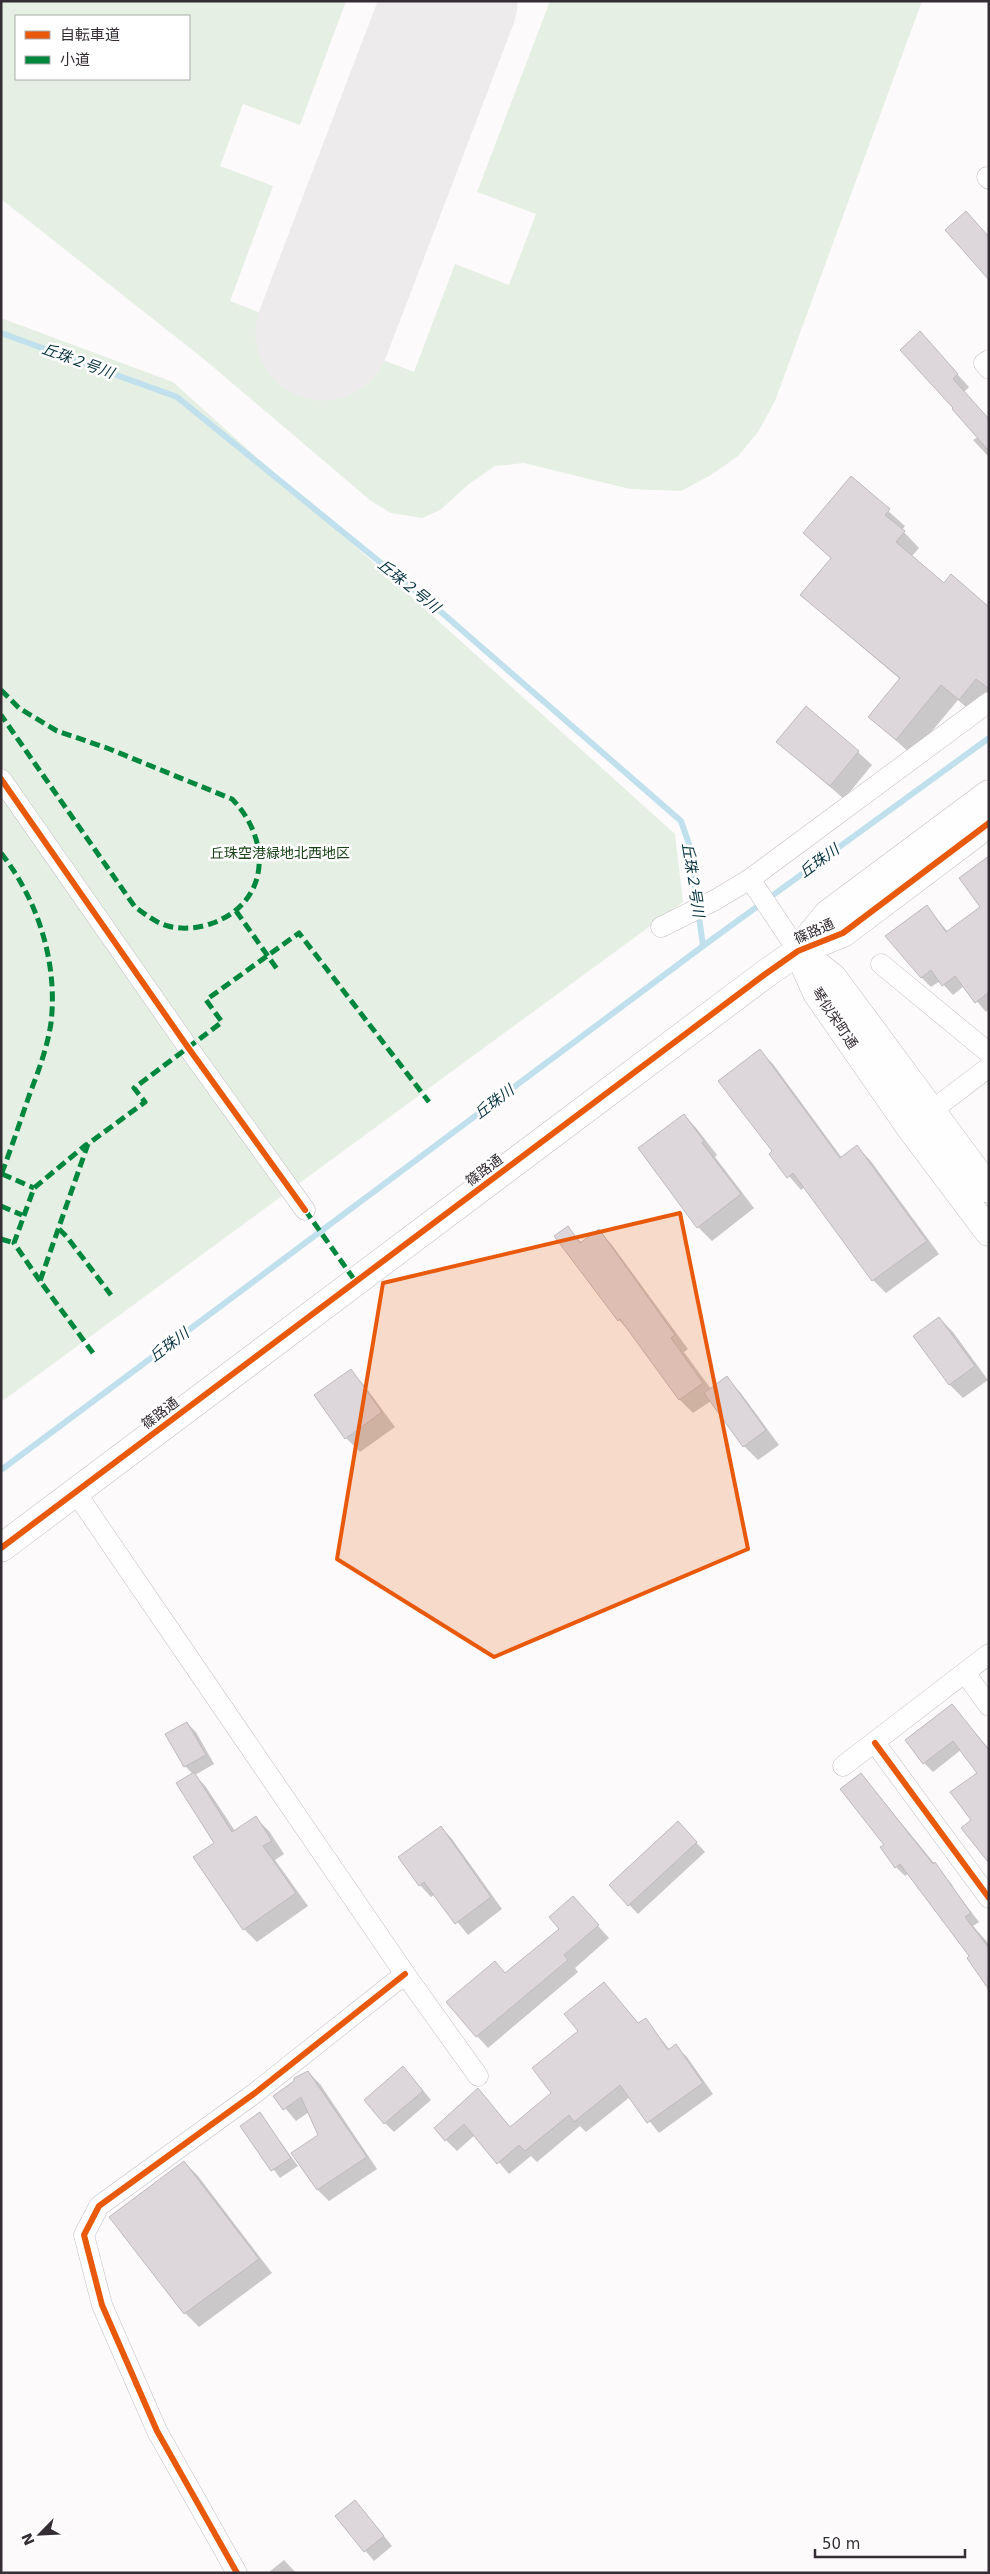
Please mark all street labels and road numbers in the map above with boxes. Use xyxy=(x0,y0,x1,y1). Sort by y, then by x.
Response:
street label: 篠路通 xyxy=(792,915,836,947)
street label: 琴似栄町通 xyxy=(809,985,861,1051)
street label: 篠路通 xyxy=(462,1151,506,1189)
street label: 篠路通 xyxy=(138,1394,182,1432)

